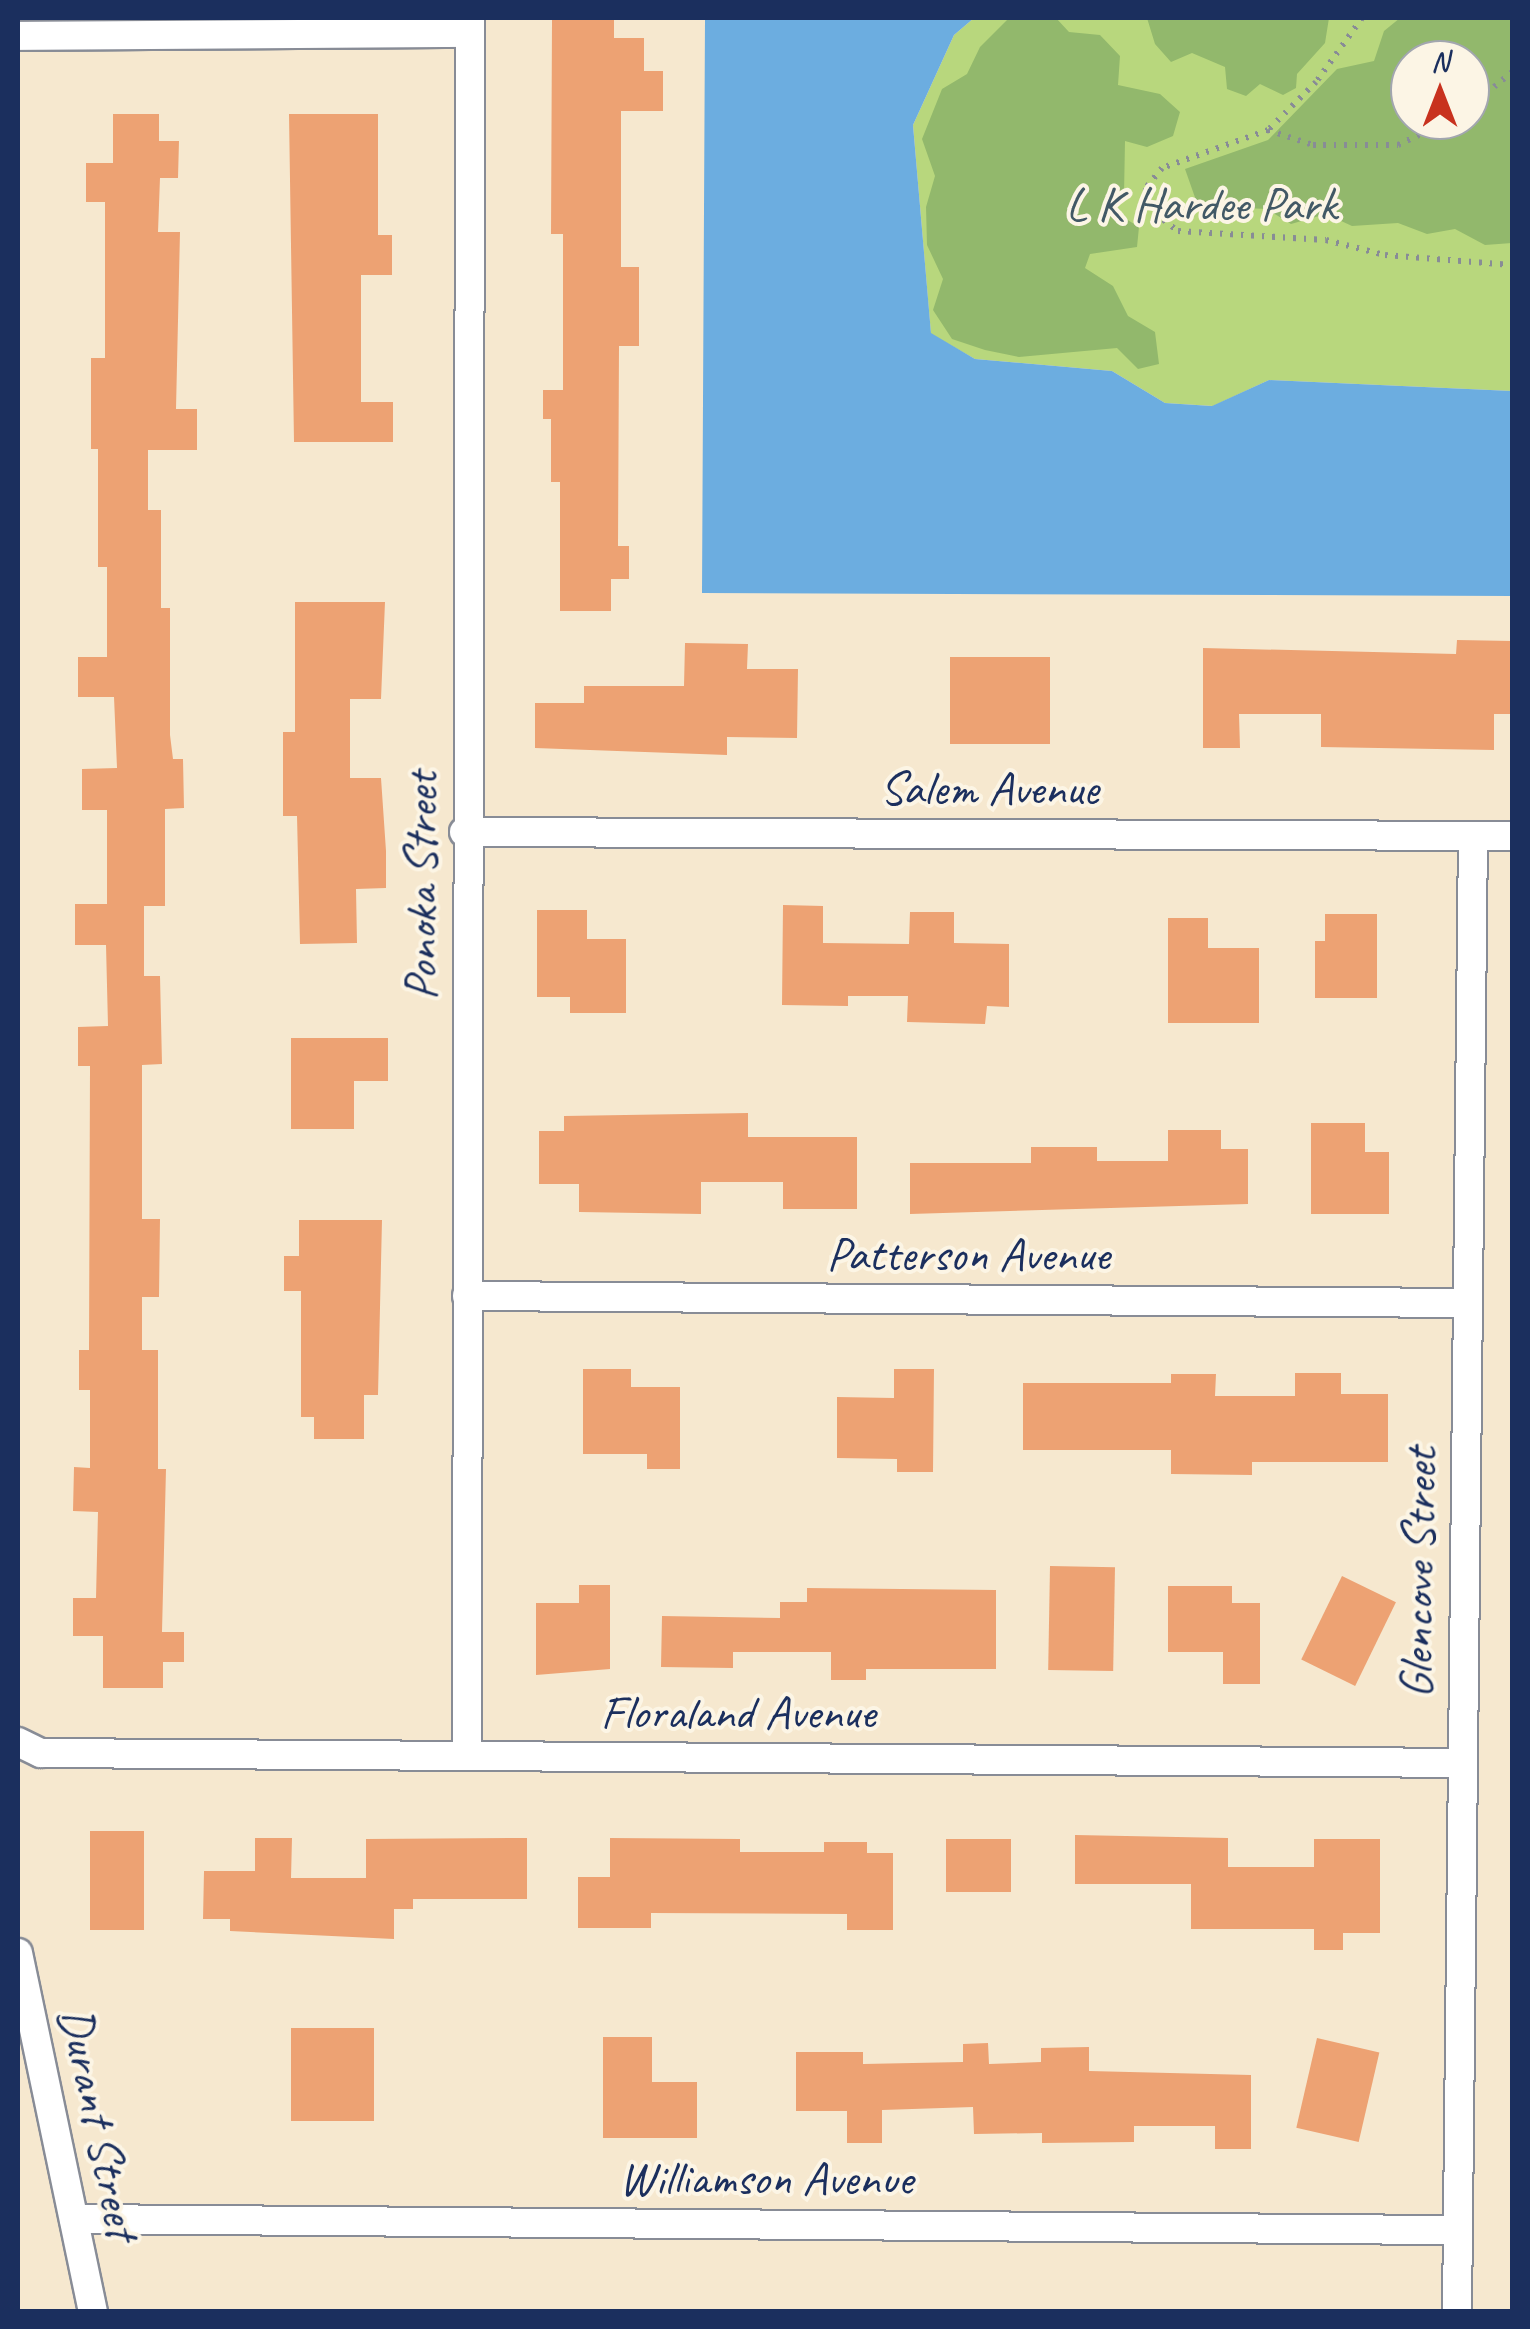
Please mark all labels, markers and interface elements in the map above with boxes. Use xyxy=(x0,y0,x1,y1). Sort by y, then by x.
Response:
north arrow xyxy=(1390,40,1490,140)
text: N xyxy=(1431,44,1449,79)
park label: L K Hardee Park xyxy=(1066,176,1336,234)
street label: Salem Avenue xyxy=(880,760,1098,818)
street label: Ponoka Street xyxy=(392,771,450,1001)
street label: Patterson Avenue xyxy=(827,1226,1109,1284)
street label: Glencove Street xyxy=(1387,1447,1449,1699)
street label: Floraland Avenue xyxy=(601,1684,875,1742)
street label: Durant Street xyxy=(46,2002,152,2244)
street label: Williamson Avenue xyxy=(619,2150,913,2208)

